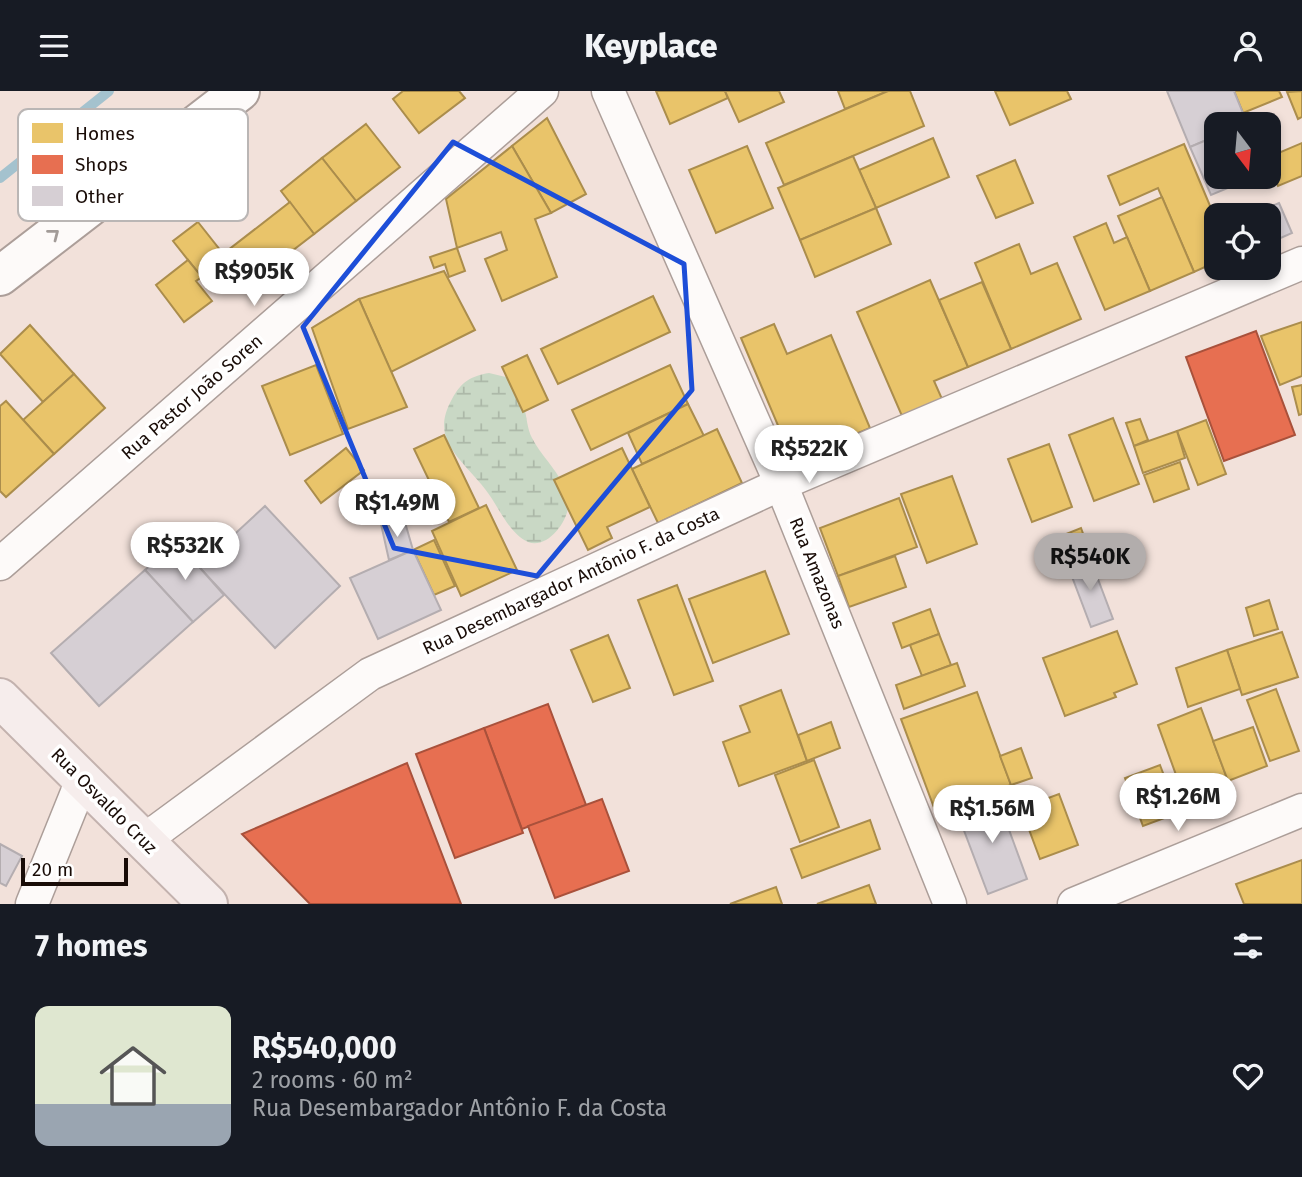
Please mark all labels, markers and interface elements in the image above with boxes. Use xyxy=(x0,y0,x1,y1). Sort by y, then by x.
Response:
icon: menu xyxy=(35,27,73,65)
text: Keyplace xyxy=(585,27,717,65)
icon: person xyxy=(1229,27,1267,65)
legend xyxy=(18,109,248,221)
north arrow xyxy=(1204,112,1281,189)
map controls xyxy=(1204,112,1281,280)
text: Homes xyxy=(75,122,135,145)
text: Shops xyxy=(75,153,128,176)
text: Other xyxy=(75,185,124,208)
button: locate xyxy=(1204,203,1281,280)
one-way arrow xyxy=(46,230,59,243)
pin: R$905K xyxy=(197,249,311,308)
text: R$905K xyxy=(214,257,294,285)
street label: Rua Pastor João Soren xyxy=(117,330,267,464)
pin: R$522K xyxy=(752,425,866,485)
text: R$522K xyxy=(771,434,847,462)
pin: R$1.49M xyxy=(332,479,462,539)
text: R$1.49M xyxy=(355,488,439,516)
street label: Rua Desembargador Antônio F. da Costa xyxy=(419,502,723,660)
street label: Rua Amazonas xyxy=(785,514,849,632)
pin: R$532K xyxy=(128,523,242,582)
text: R$532K xyxy=(147,531,223,559)
pin: R$540K xyxy=(1033,533,1147,593)
text: R$540K xyxy=(1050,542,1130,570)
street label: Rua Osvaldo Cruz xyxy=(46,743,162,859)
pin: R$1.26M xyxy=(1113,773,1243,833)
text: R$1.26M xyxy=(1136,782,1220,810)
pin: R$1.56M xyxy=(927,785,1057,845)
text: R$1.56M xyxy=(949,794,1035,822)
scale bar xyxy=(21,855,128,887)
text: 20 m xyxy=(32,858,73,881)
icon: filters xyxy=(1229,927,1267,965)
text: 7 homes xyxy=(35,928,147,964)
text: R$540,000 xyxy=(252,1030,397,1066)
icon: home xyxy=(91,1034,175,1118)
icon: heart xyxy=(1229,1057,1267,1095)
text: 2 rooms · 60 m² xyxy=(252,1066,413,1094)
text: Rua Desembargador Antônio F. da Costa xyxy=(252,1094,667,1122)

